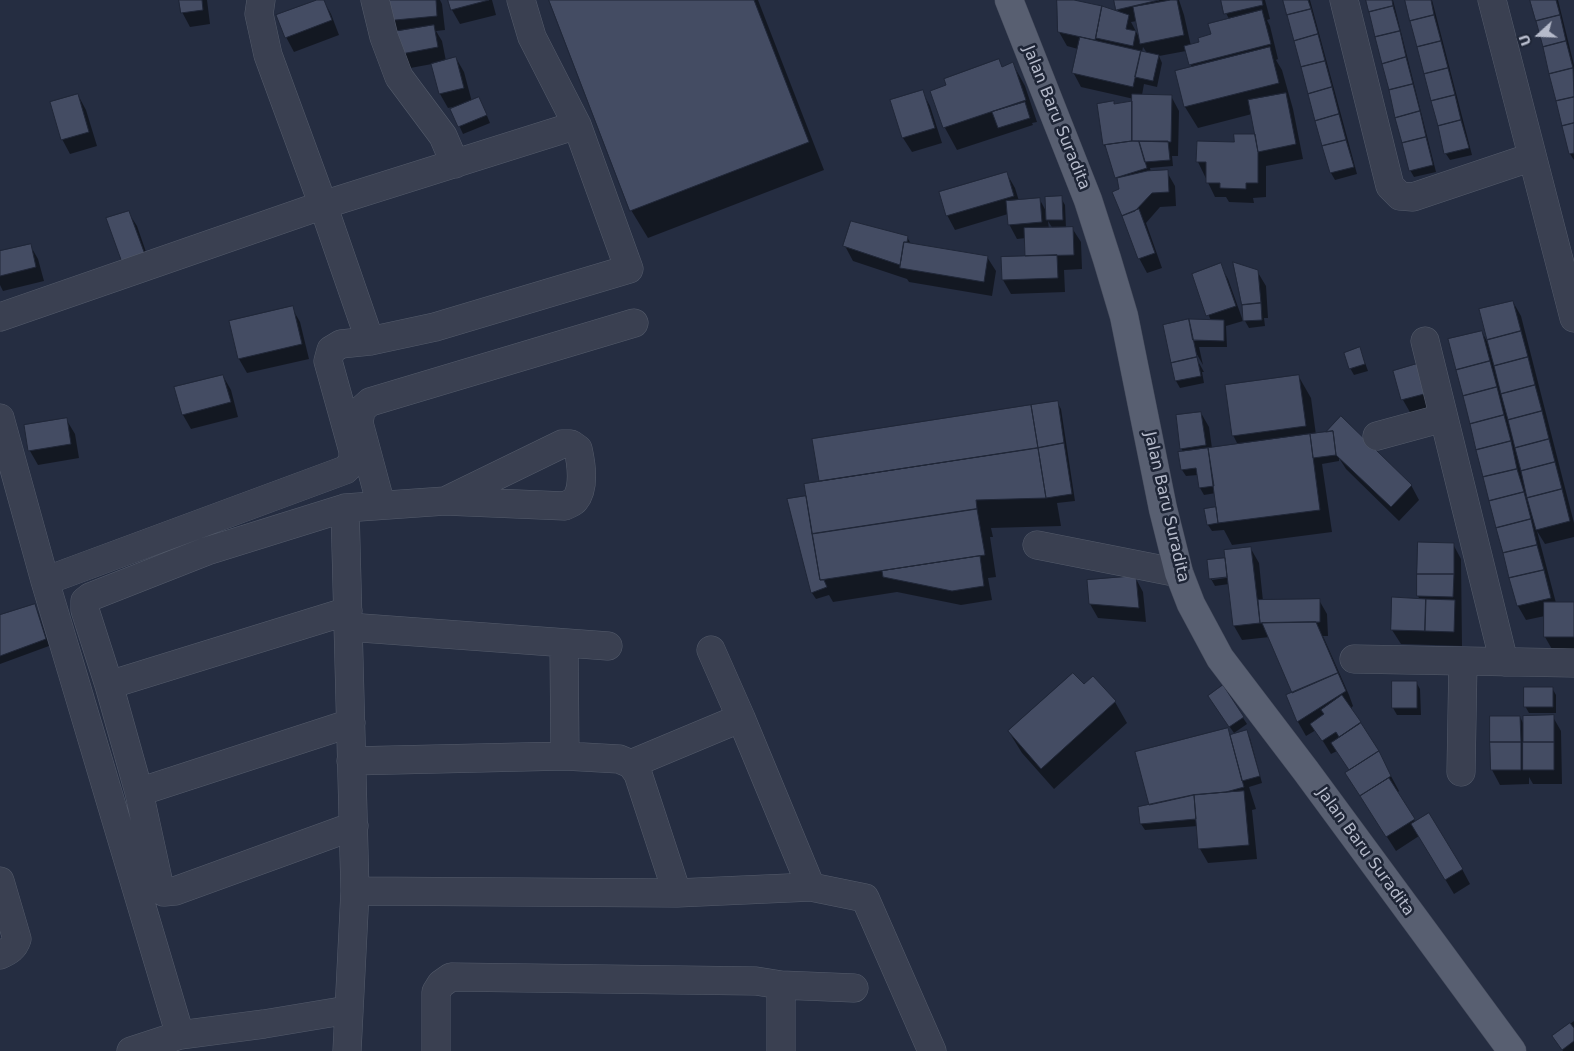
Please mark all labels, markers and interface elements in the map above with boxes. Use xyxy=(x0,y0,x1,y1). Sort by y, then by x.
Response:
north arrow xyxy=(1514,10,1564,60)
text: U xyxy=(1515,32,1534,48)
street label: Jalan Baru Suradita xyxy=(1018,43,1094,193)
street label: Jalan Baru Suradita xyxy=(1139,430,1193,584)
street label: Jalan Baru Suradita xyxy=(1312,784,1418,920)

